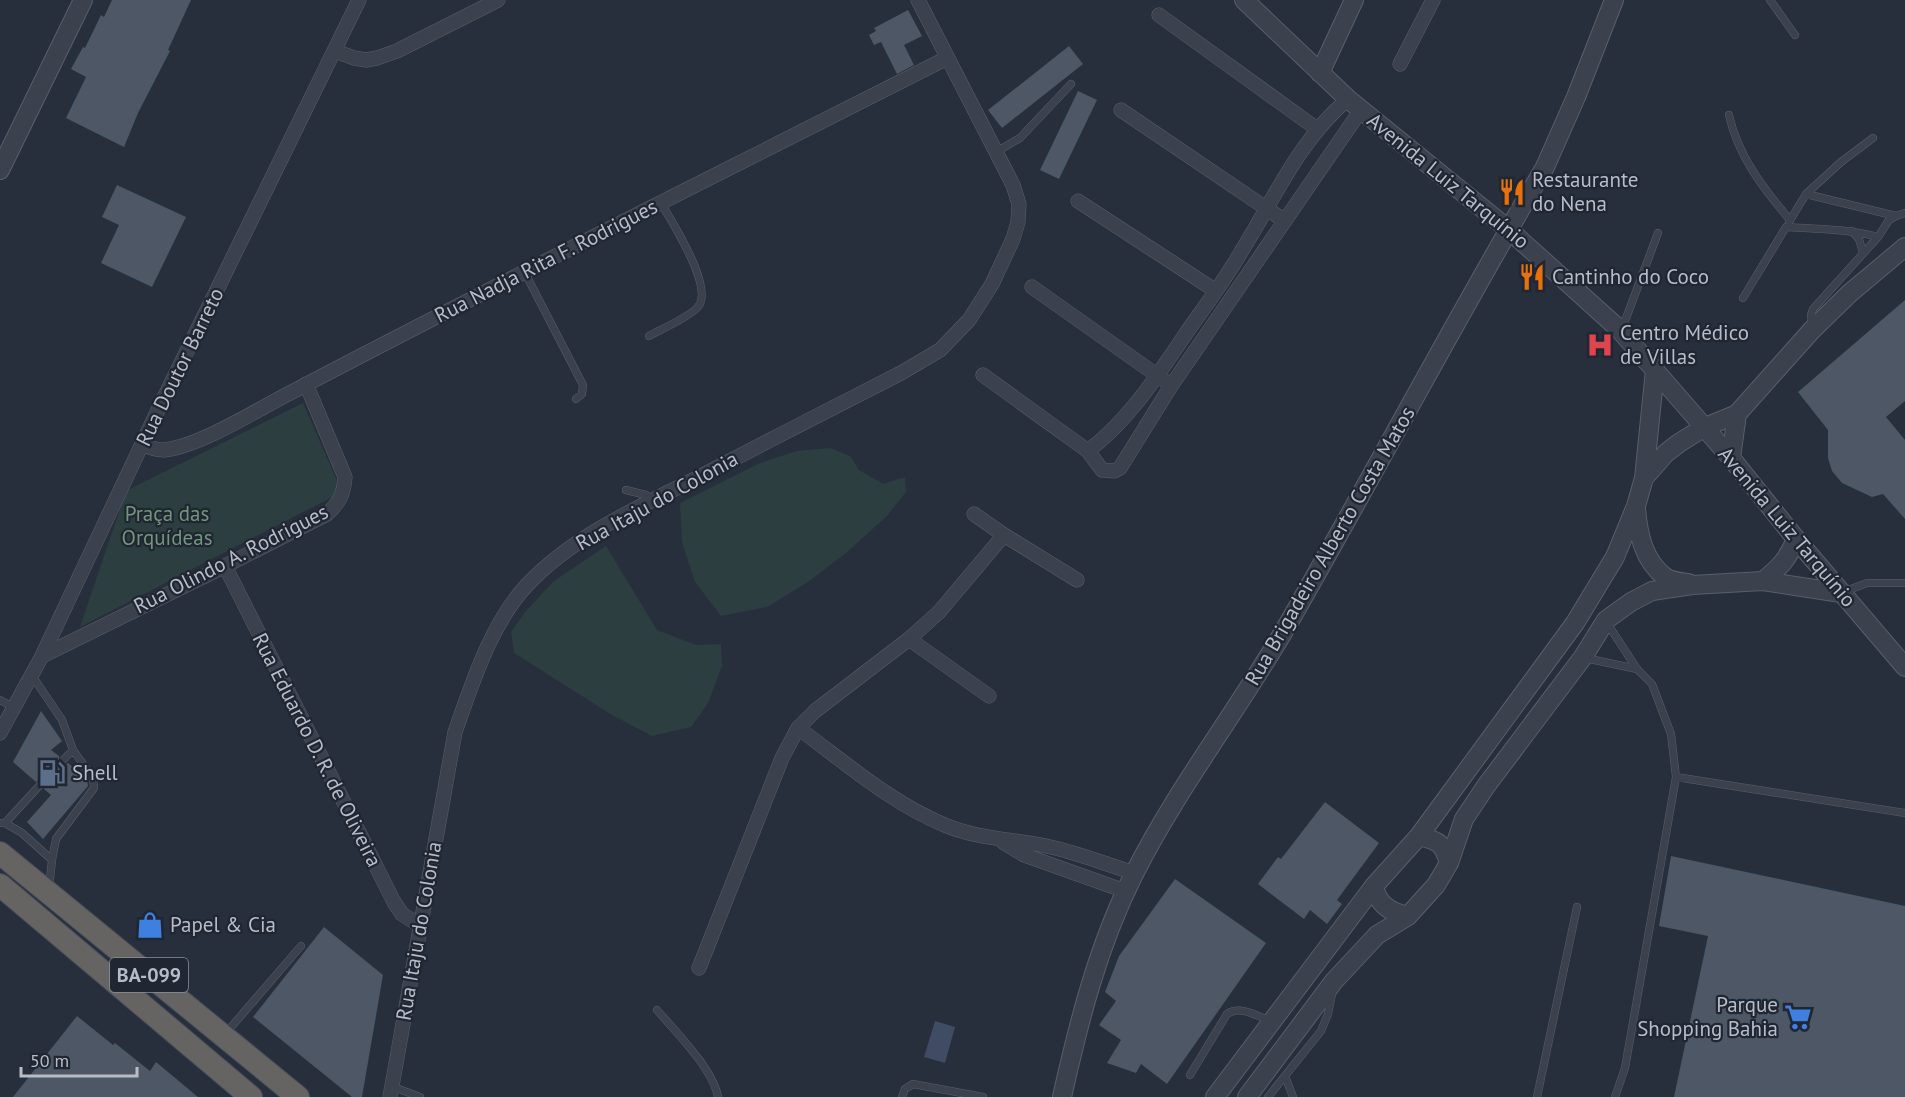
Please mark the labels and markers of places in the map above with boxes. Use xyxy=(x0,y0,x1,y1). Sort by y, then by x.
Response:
place label: Restaurante do Nena xyxy=(1532,166,1638,217)
restaurant icon: Restaurante do Nena xyxy=(1497,177,1527,207)
restaurant icon: Cantinho do Coco xyxy=(1517,262,1547,292)
place label: Cantinho do Coco xyxy=(1552,263,1709,290)
place label: Centro Médico de Villas xyxy=(1620,319,1749,370)
hospital icon: Centro Médico de Villas xyxy=(1585,330,1615,360)
fuel station icon: Shell xyxy=(37,758,67,788)
place label: Shell xyxy=(72,759,118,786)
shop icon: Papel & Cia xyxy=(135,910,165,940)
place label: Papel & Cia xyxy=(170,911,276,938)
place label: Parque Shopping Bahia xyxy=(1637,991,1778,1042)
supermarket icon: Parque Shopping Bahia xyxy=(1783,1002,1813,1032)

